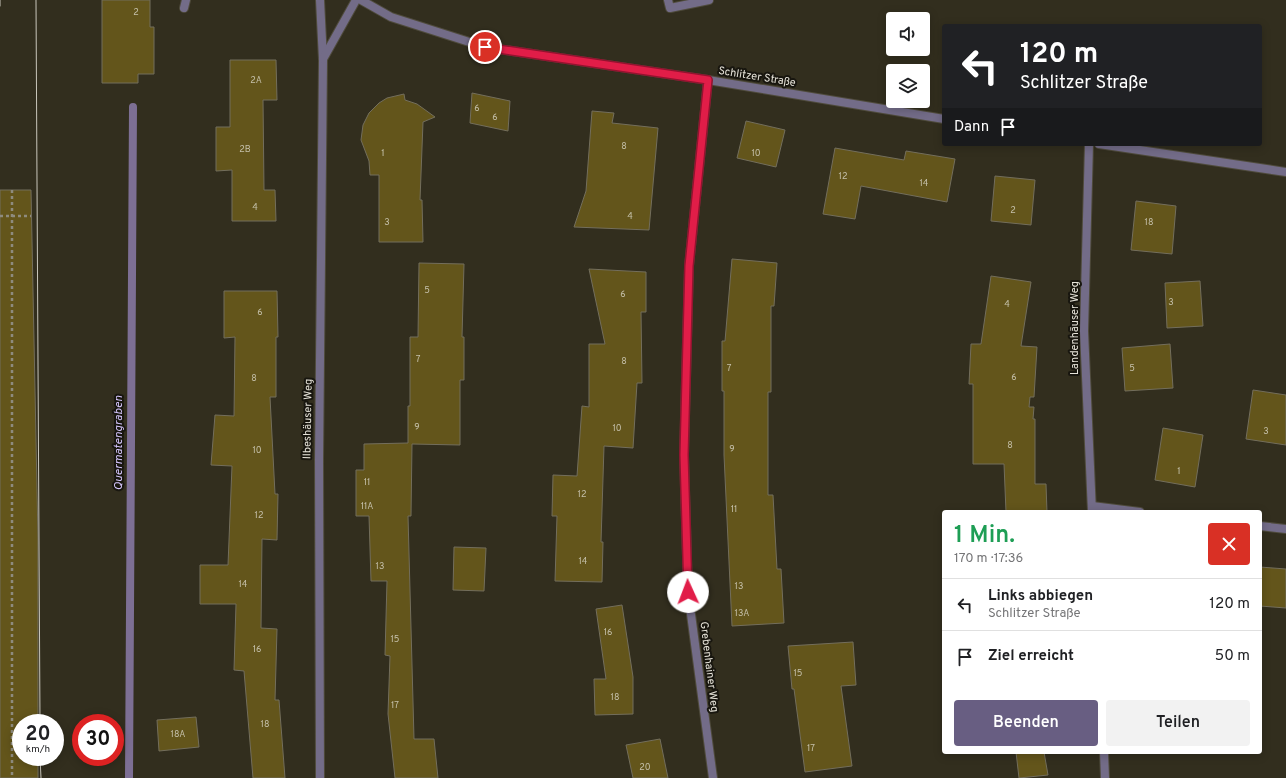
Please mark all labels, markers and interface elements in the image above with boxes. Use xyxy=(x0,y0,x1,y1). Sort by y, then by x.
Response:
house number: 2 xyxy=(133,7,139,18)
map controls xyxy=(886,12,930,108)
button: sound xyxy=(886,12,930,56)
pin xyxy=(468,30,502,64)
icon: arrive xyxy=(474,36,496,58)
text: 120 m xyxy=(1020,37,1098,73)
icon: left xyxy=(954,40,1006,92)
street label: Schlitzer Straße xyxy=(717,64,797,90)
button: layers xyxy=(886,64,930,108)
text: Schlitzer Straße xyxy=(1020,72,1148,95)
house number: 2A xyxy=(250,75,262,86)
house number: 6 xyxy=(474,103,480,114)
house number: 6 xyxy=(492,112,498,123)
icon: arrive xyxy=(997,116,1019,138)
text: Dann xyxy=(954,118,989,137)
house number: 8 xyxy=(621,141,627,152)
house number: 2B xyxy=(239,144,251,155)
house number: 1 xyxy=(381,148,385,159)
house number: 10 xyxy=(751,148,761,159)
house number: 12 xyxy=(839,171,847,182)
house number: 14 xyxy=(920,178,929,189)
house number: 4 xyxy=(252,202,258,213)
house number: 2 xyxy=(1010,205,1016,216)
house number: 4 xyxy=(627,211,633,222)
house number: 3 xyxy=(384,217,390,228)
house number: 18 xyxy=(1145,217,1153,228)
street label: Landenhäuser Weg xyxy=(1068,281,1082,375)
house number: 5 xyxy=(424,285,430,296)
house number: 6 xyxy=(620,289,626,300)
house number: 3 xyxy=(1168,297,1174,308)
house number: 4 xyxy=(1004,299,1010,310)
house number: 6 xyxy=(257,307,263,318)
house number: 7 xyxy=(416,354,421,365)
house number: 8 xyxy=(621,356,627,367)
house number: 7 xyxy=(727,363,732,374)
house number: 5 xyxy=(1129,363,1135,374)
house number: 6 xyxy=(1011,372,1017,383)
house number: 8 xyxy=(251,373,257,384)
street label: Ilbeshäuser Weg xyxy=(300,379,316,459)
water label: Quermatengraben xyxy=(111,395,127,490)
house number: 9 xyxy=(414,422,420,433)
house number: 10 xyxy=(612,423,622,434)
house number: 3 xyxy=(1263,426,1269,437)
house number: 8 xyxy=(1007,440,1013,451)
house number: 9 xyxy=(729,444,735,455)
house number: 10 xyxy=(252,445,262,456)
house number: 1 xyxy=(1177,466,1181,477)
house number: 11 xyxy=(364,477,370,488)
house number: 12 xyxy=(578,489,586,500)
house number: 11A xyxy=(361,501,373,512)
house number: 11 xyxy=(731,504,737,515)
house number: 12 xyxy=(255,510,263,521)
text: 1 Min. xyxy=(954,521,1015,551)
button: close xyxy=(1208,523,1250,565)
text: 170 m · 17:36 xyxy=(954,551,1023,567)
house number: 14 xyxy=(579,556,588,567)
house number: 13 xyxy=(376,561,384,572)
position arrow xyxy=(667,571,709,613)
house number: 14 xyxy=(239,579,248,590)
house number: 13 xyxy=(735,581,743,592)
text: Links abbiegen xyxy=(988,587,1093,606)
icon: left xyxy=(954,594,976,616)
text: 120 m xyxy=(1209,595,1250,614)
text: Schlitzer Straße xyxy=(988,606,1080,622)
house number: 13A xyxy=(735,608,749,619)
street label: Grebenhainer Weg xyxy=(696,621,722,713)
house number: 16 xyxy=(604,627,612,638)
house number: 15 xyxy=(391,634,399,645)
house number: 16 xyxy=(253,644,261,655)
icon: arrive xyxy=(954,646,976,668)
text: Ziel erreicht xyxy=(988,647,1074,666)
text: 50 m xyxy=(1215,647,1250,666)
house number: 15 xyxy=(794,668,802,679)
house number: 18 xyxy=(611,692,619,703)
house number: 17 xyxy=(391,700,399,711)
button: Beenden xyxy=(954,700,1098,746)
button: Teilen xyxy=(1106,700,1250,746)
speed limit sign: 30 xyxy=(72,714,124,766)
house number: 18 xyxy=(261,719,269,730)
text: 20 xyxy=(25,722,51,748)
house number: 18A xyxy=(171,729,185,740)
text: km/h xyxy=(26,743,50,756)
house number: 17 xyxy=(807,743,815,754)
house number: 20 xyxy=(639,762,651,773)

